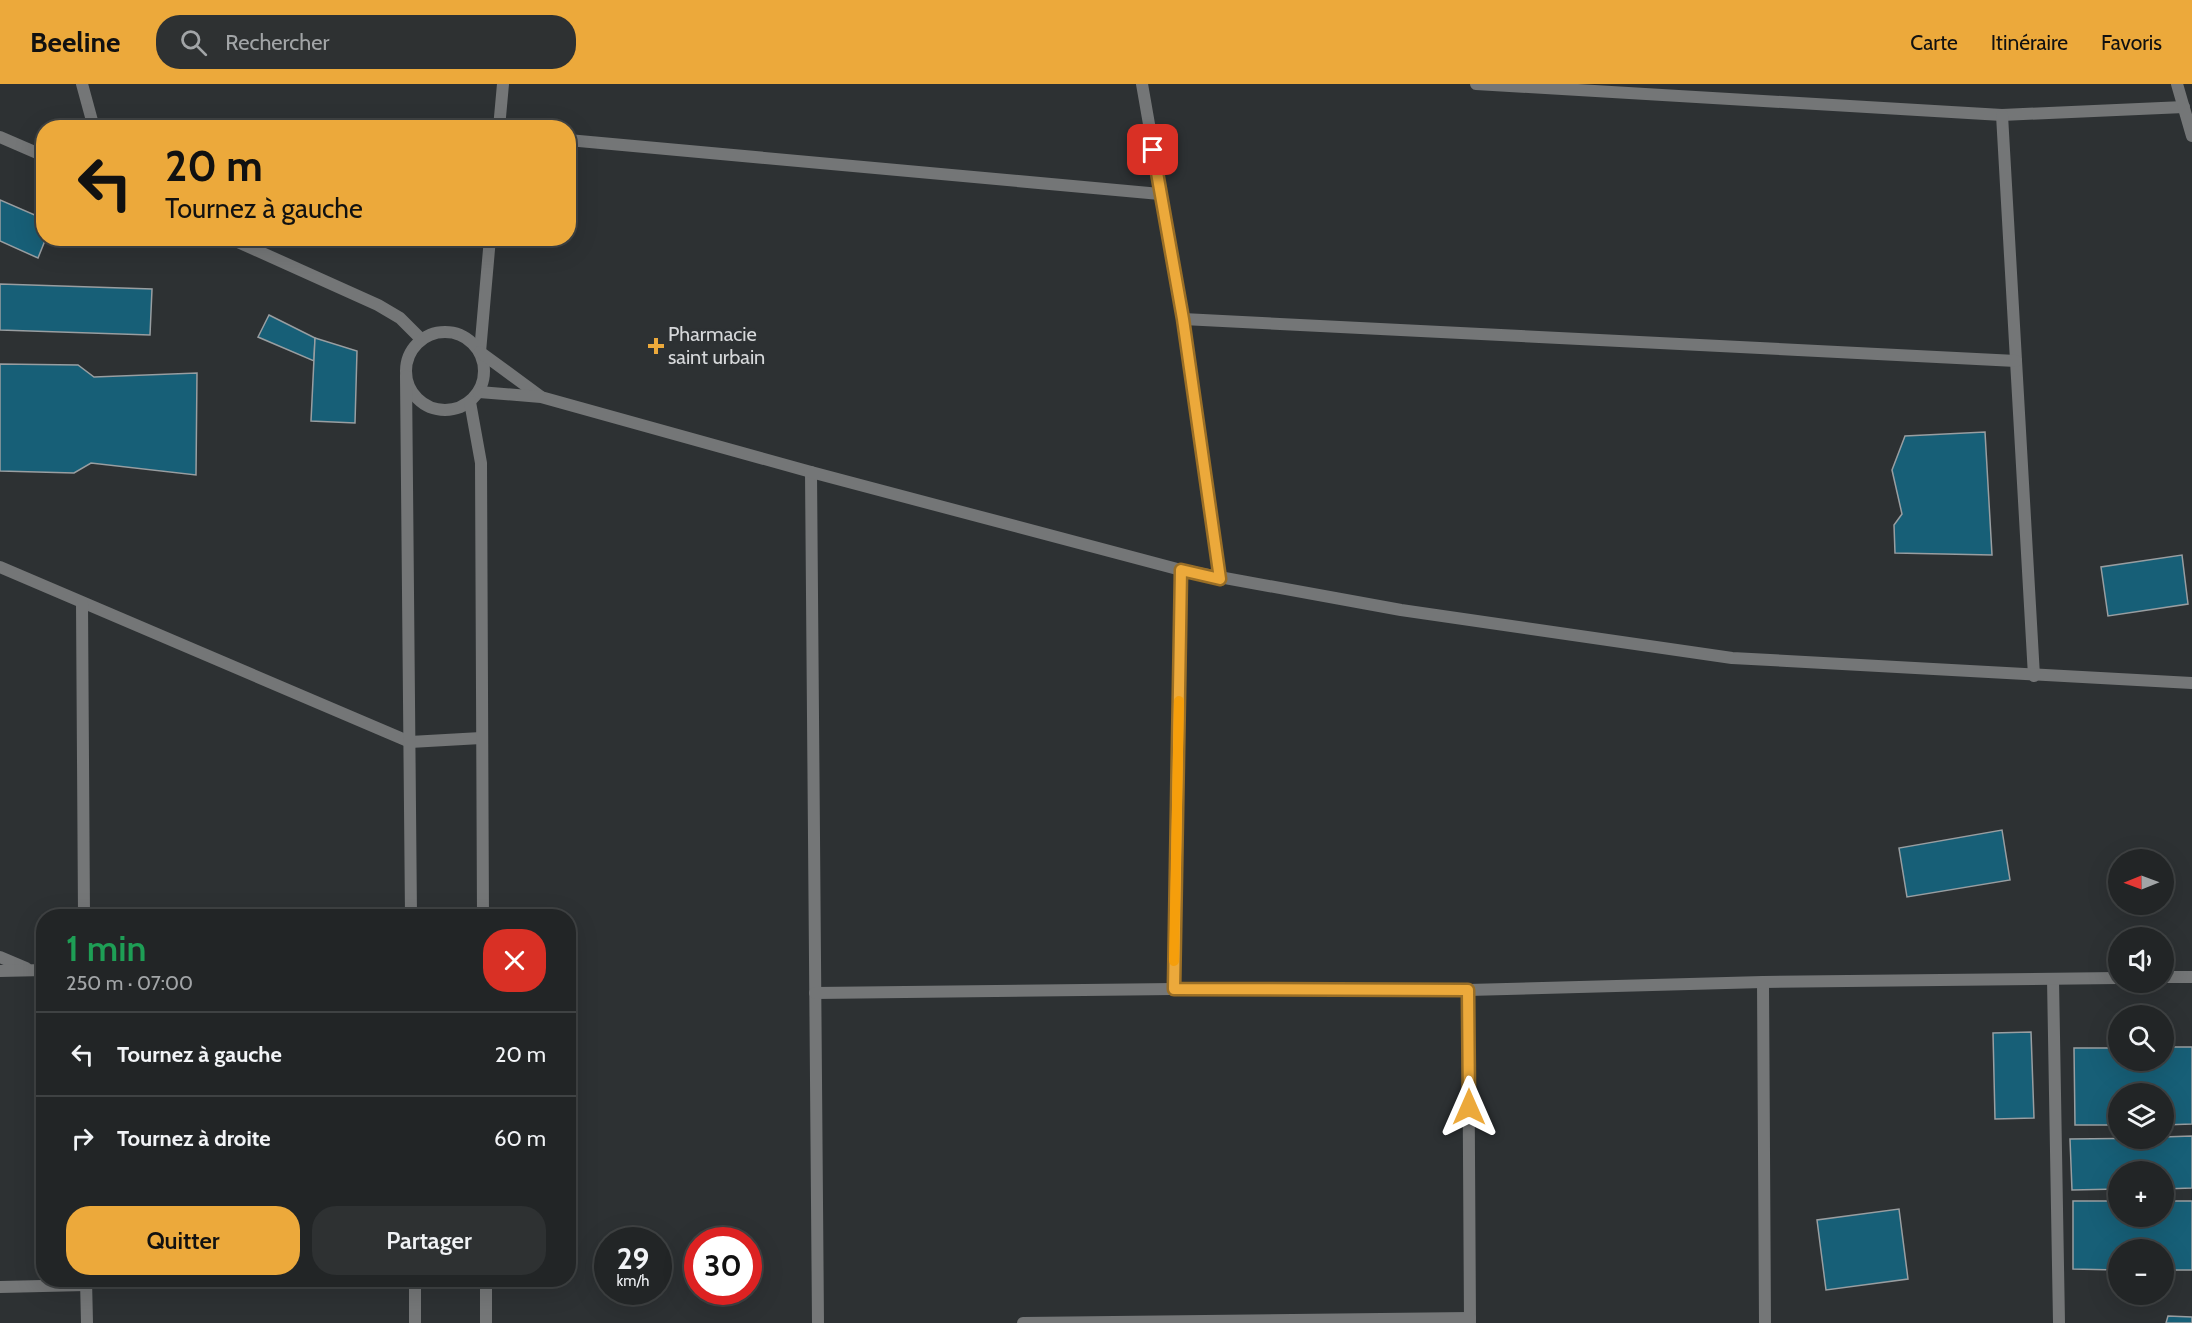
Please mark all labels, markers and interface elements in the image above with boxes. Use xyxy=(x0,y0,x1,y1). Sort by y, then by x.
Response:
search box xyxy=(156,15,576,69)
text: Beeline xyxy=(30,25,120,59)
icon: search xyxy=(177,26,210,59)
text: Rechercher xyxy=(225,29,329,56)
text: Carte xyxy=(1910,30,1958,55)
text: Itinéraire xyxy=(1991,30,2068,55)
text: Favoris xyxy=(2101,30,2162,55)
pin xyxy=(1127,124,1178,175)
icon: arrive xyxy=(1136,133,1169,166)
text: 20 m xyxy=(165,140,263,192)
icon: left xyxy=(66,144,144,222)
text: Tournez à gauche xyxy=(165,192,363,225)
place label: Pharmacie saint urbain xyxy=(668,322,765,369)
marker: Pharmacie saint urbain xyxy=(649,339,663,353)
north arrow xyxy=(2108,849,2174,915)
map controls xyxy=(2108,849,2174,1305)
text: 1 min xyxy=(66,926,146,970)
button: sound xyxy=(2108,927,2174,993)
button: close xyxy=(483,929,546,992)
text: 250 m · 07:00 xyxy=(66,971,193,995)
button: search xyxy=(2108,1005,2174,1071)
icon: left xyxy=(66,1038,99,1071)
text: Tournez à gauche xyxy=(117,1041,282,1068)
text: 20 m xyxy=(495,1041,546,1068)
position arrow xyxy=(1437,1075,1501,1139)
button: layers xyxy=(2108,1083,2174,1149)
icon: right xyxy=(66,1122,99,1155)
text: Tournez à droite xyxy=(117,1125,271,1152)
text: 60 m xyxy=(494,1125,546,1152)
button: + xyxy=(2108,1161,2174,1227)
button: Quitter xyxy=(66,1206,300,1275)
button: Partager xyxy=(312,1206,546,1275)
speed limit sign: 30 xyxy=(684,1227,762,1305)
button: − xyxy=(2108,1239,2174,1305)
text: 29 xyxy=(617,1240,649,1277)
text: km/h xyxy=(617,1272,649,1290)

